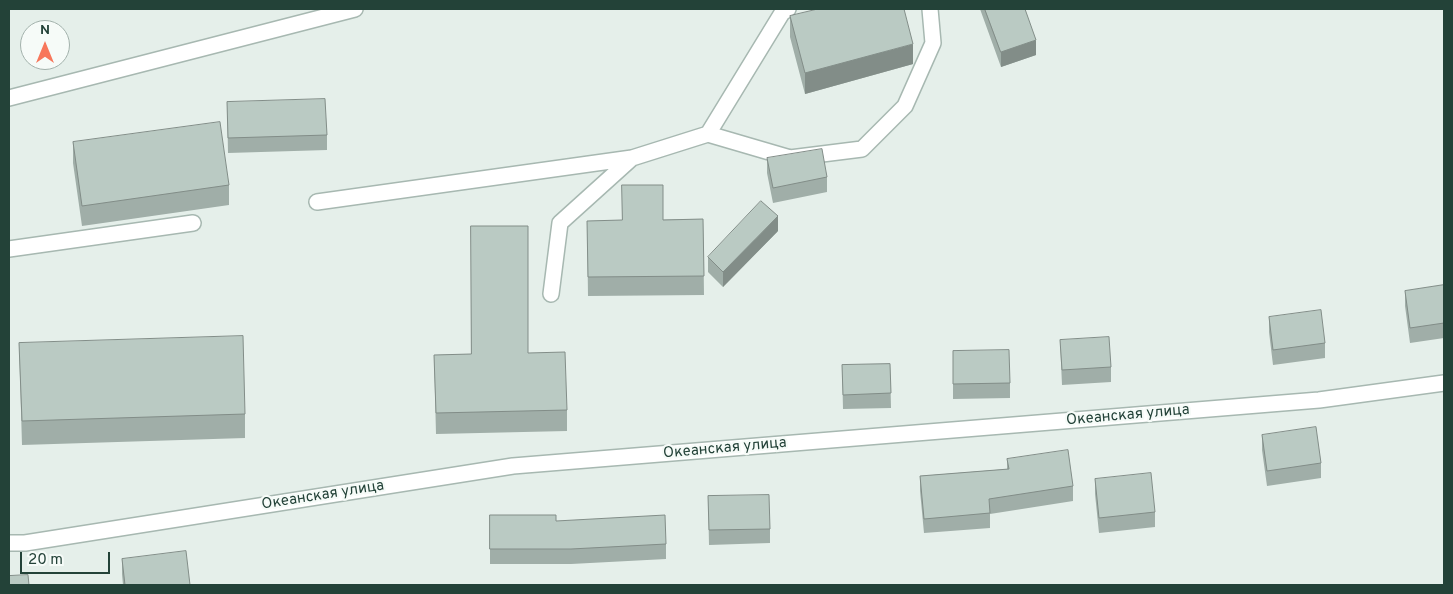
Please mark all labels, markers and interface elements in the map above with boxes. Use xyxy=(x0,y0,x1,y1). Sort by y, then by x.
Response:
north arrow xyxy=(20,20,70,70)
text: N xyxy=(40,22,50,39)
street label: Океанская улица xyxy=(1066,402,1190,430)
street label: Океанская улица xyxy=(663,435,787,463)
street label: Океанская улица xyxy=(260,477,386,515)
scale bar xyxy=(22,542,112,574)
text: 20 m xyxy=(28,551,63,570)

